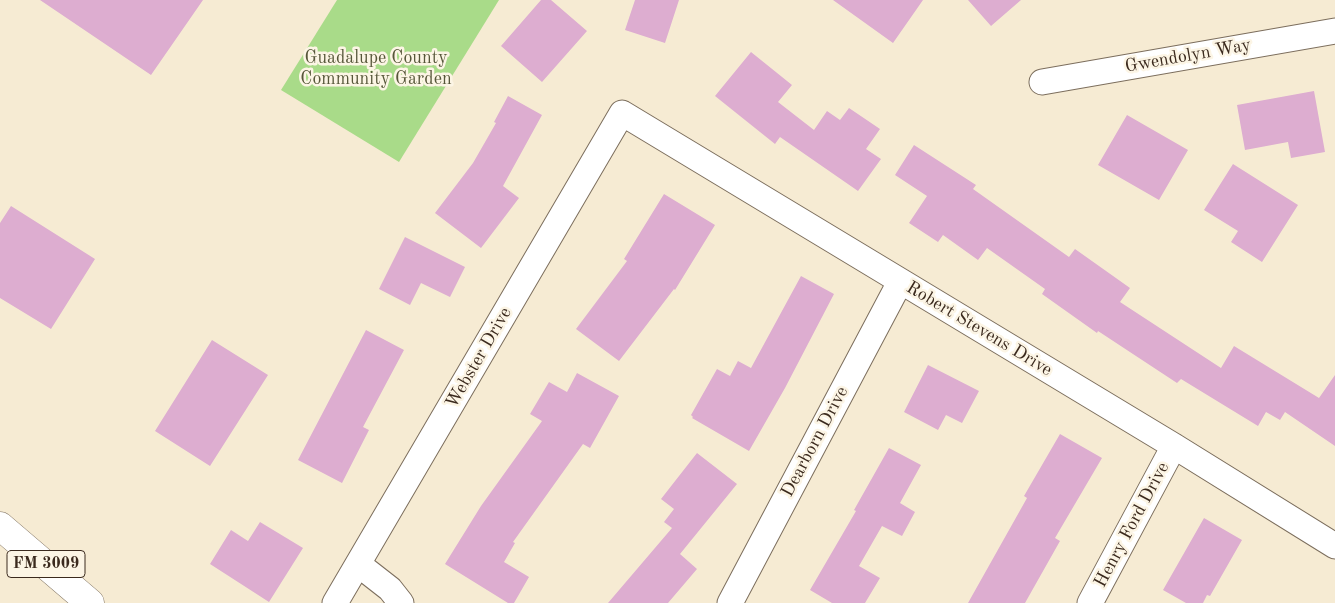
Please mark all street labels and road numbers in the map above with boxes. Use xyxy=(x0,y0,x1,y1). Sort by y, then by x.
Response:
street label: Gwendolyn Way xyxy=(1123,34,1253,78)
street label: Robert Stevens Drive xyxy=(902,277,1056,381)
street label: Webster Drive xyxy=(441,304,517,412)
street label: Dearborn Drive xyxy=(777,383,853,501)
street label: Henry Ford Drive xyxy=(1090,459,1174,591)
road number: FM 3009 xyxy=(7,550,85,578)

